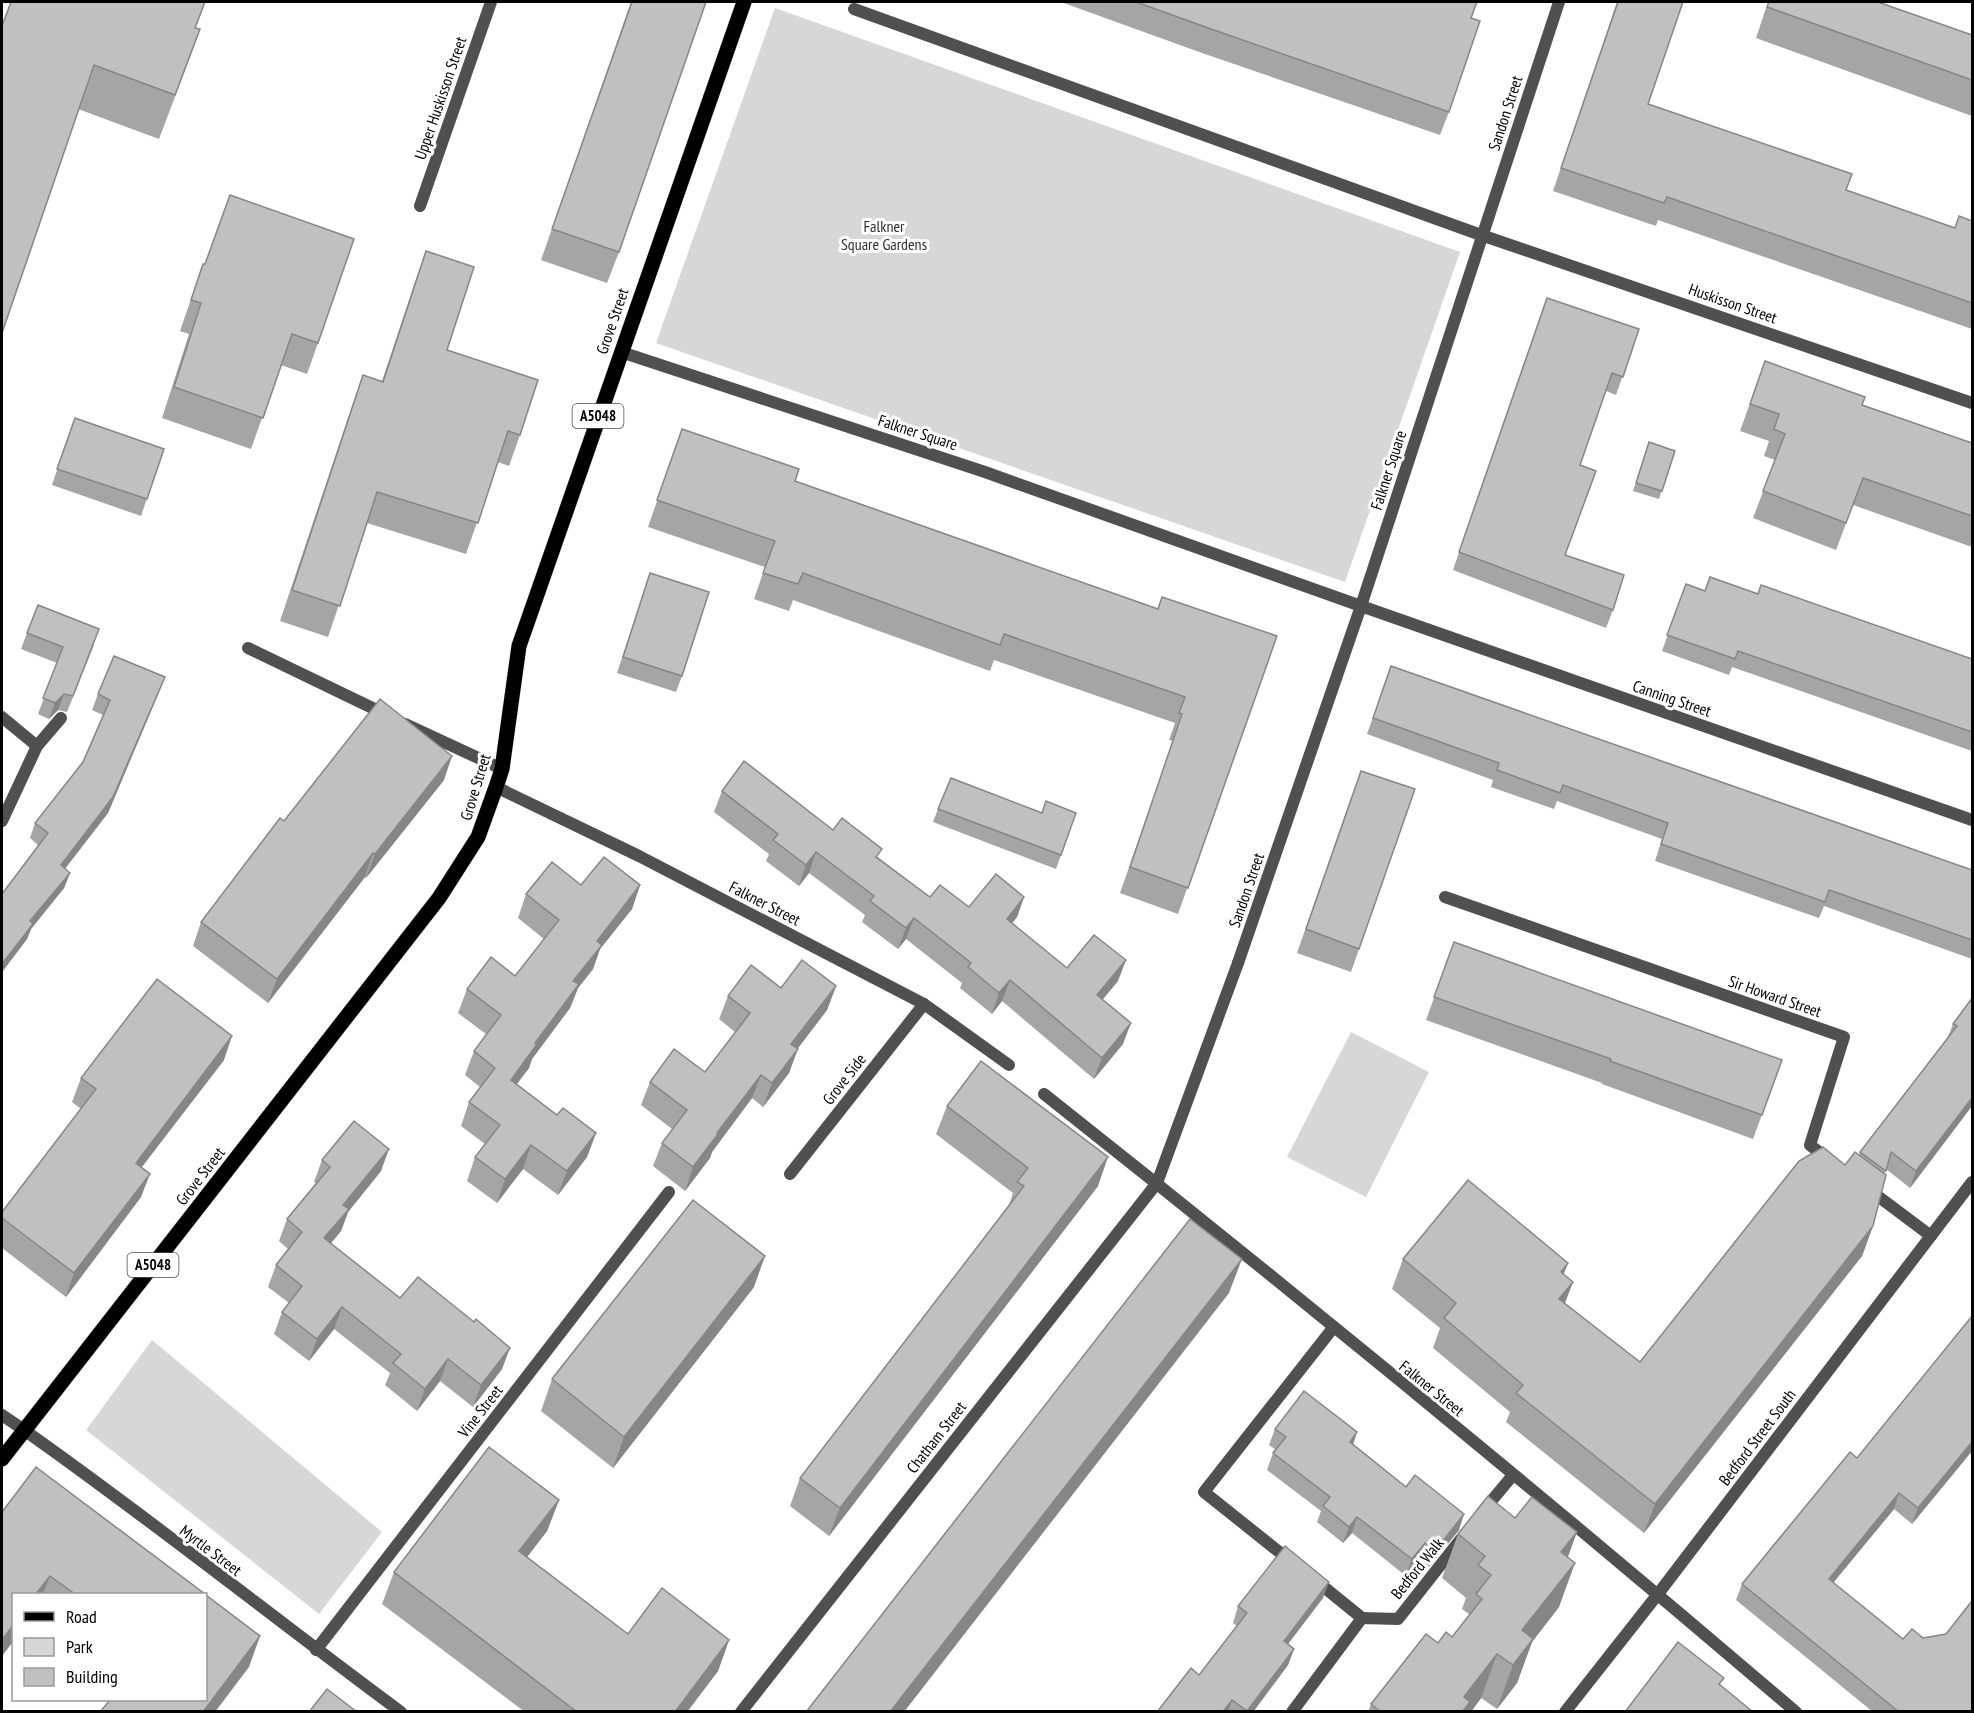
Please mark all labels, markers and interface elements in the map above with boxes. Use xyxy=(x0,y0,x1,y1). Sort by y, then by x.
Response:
street label: Upper Huskisson Street xyxy=(410,33,471,162)
street label: Sandon Street xyxy=(1483,72,1527,153)
park label: Falkner Square Gardens xyxy=(841,216,927,254)
street label: Huskisson Street xyxy=(1686,279,1780,328)
street label: Grove Street xyxy=(591,285,633,357)
road number: A5048 xyxy=(572,404,624,428)
street label: Falkner Square xyxy=(876,410,960,454)
street label: Falkner Square xyxy=(1366,428,1410,512)
street label: Canning Street xyxy=(1630,675,1714,721)
street label: Grove Street xyxy=(455,751,495,823)
street label: Sandon Street xyxy=(1224,849,1268,930)
street label: Falkner Street xyxy=(726,877,805,930)
street label: Sir Howard Street xyxy=(1726,971,1825,1021)
street label: Grove Side xyxy=(818,1050,870,1108)
street label: Grove Street xyxy=(171,1142,229,1209)
road number: A5048 xyxy=(128,1253,178,1277)
street label: Falkner Street xyxy=(1396,1356,1469,1421)
street label: Vine Street xyxy=(453,1380,507,1442)
street label: Bedford Street South xyxy=(1714,1385,1800,1489)
street label: Chatham Street xyxy=(902,1397,971,1477)
street label: Myrtle Street xyxy=(176,1520,246,1580)
street label: Bedford Walk xyxy=(1386,1533,1448,1603)
legend xyxy=(12,1593,207,1701)
text: Road xyxy=(66,1605,97,1628)
text: Park xyxy=(66,1635,93,1658)
text: Building xyxy=(66,1665,118,1688)

